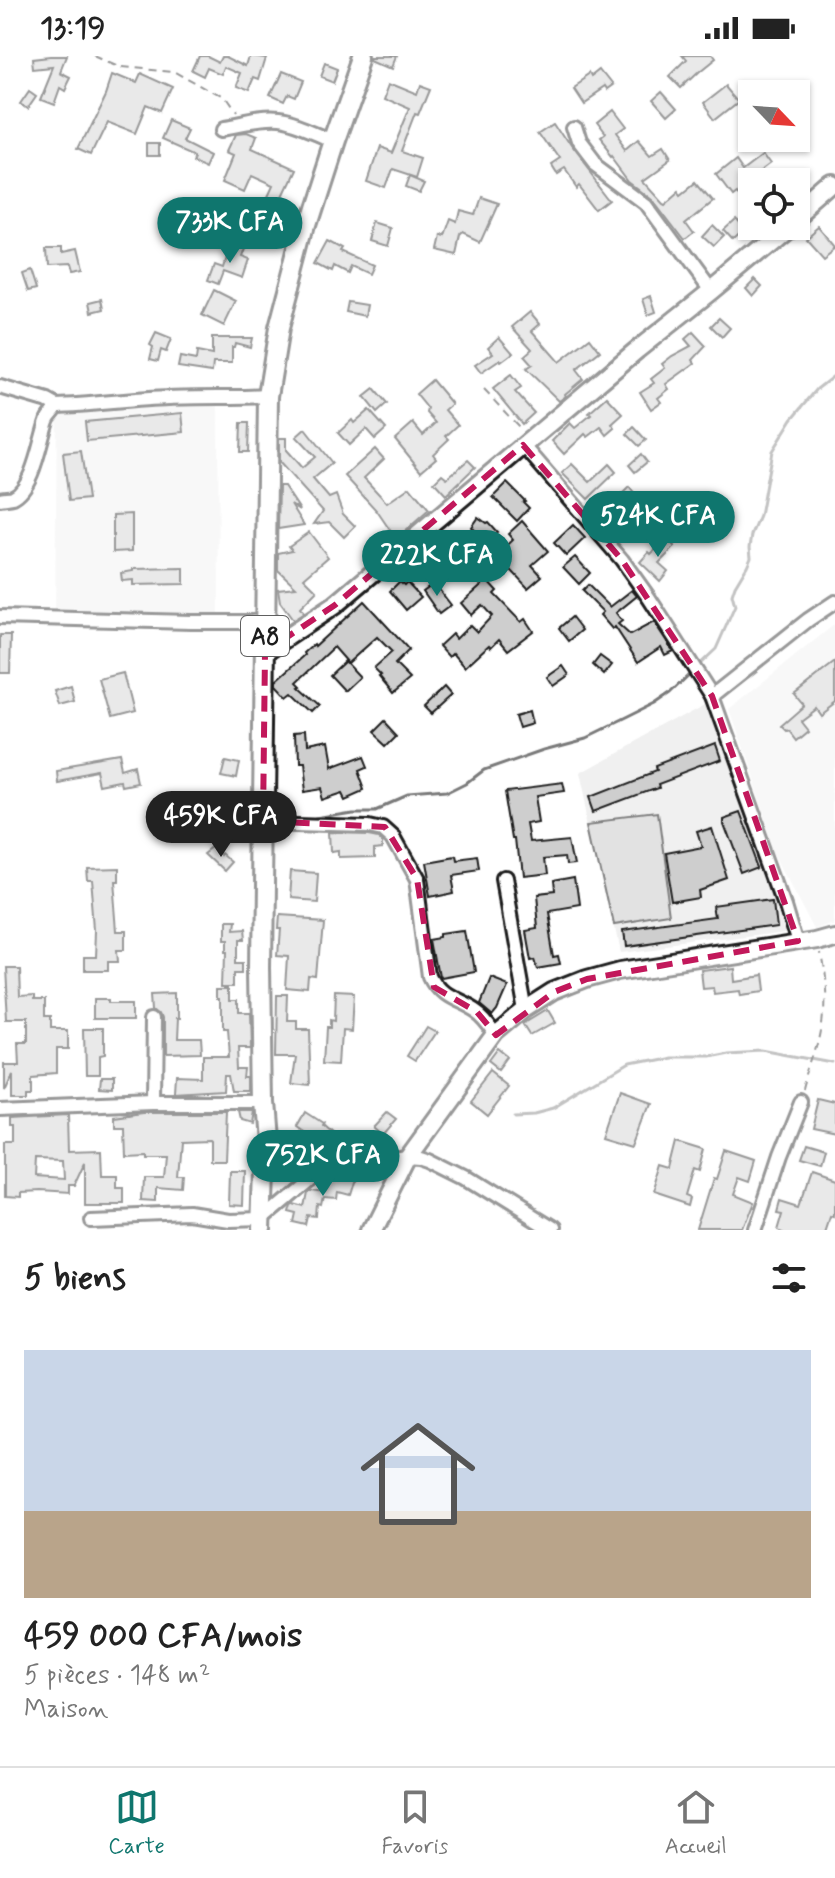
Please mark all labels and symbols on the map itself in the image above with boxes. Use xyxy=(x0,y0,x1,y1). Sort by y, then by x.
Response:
north arrow xyxy=(738,80,810,152)
pin: 733K CFA xyxy=(147,197,313,265)
pin: 524K CFA xyxy=(575,491,741,559)
pin: 222K CFA xyxy=(354,530,520,598)
road number: A8 xyxy=(241,616,289,656)
pin: 459K CFA xyxy=(138,791,304,859)
pin: 752K CFA xyxy=(240,1130,406,1198)

